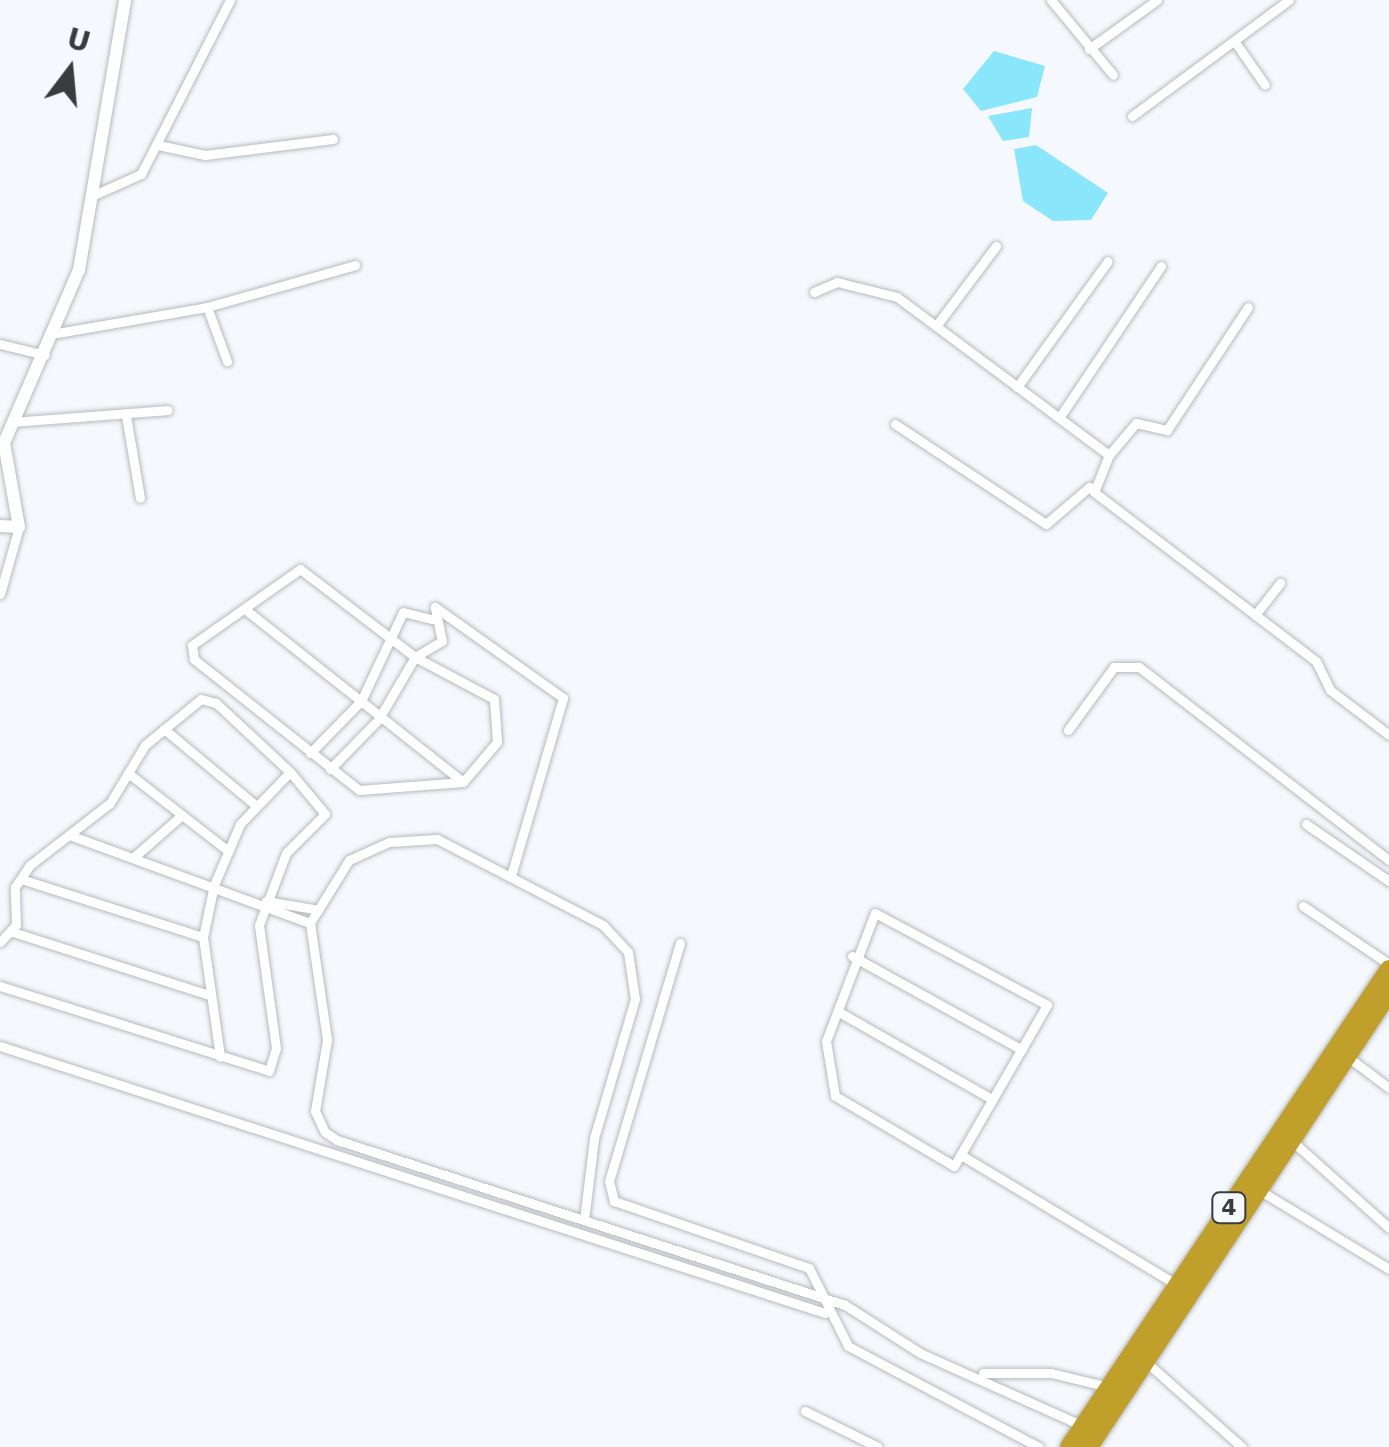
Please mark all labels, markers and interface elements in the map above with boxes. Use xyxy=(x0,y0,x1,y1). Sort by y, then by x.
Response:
north arrow xyxy=(20,20,120,120)
text: U xyxy=(63,22,94,60)
road number: 4 xyxy=(1209,1191,1249,1225)

